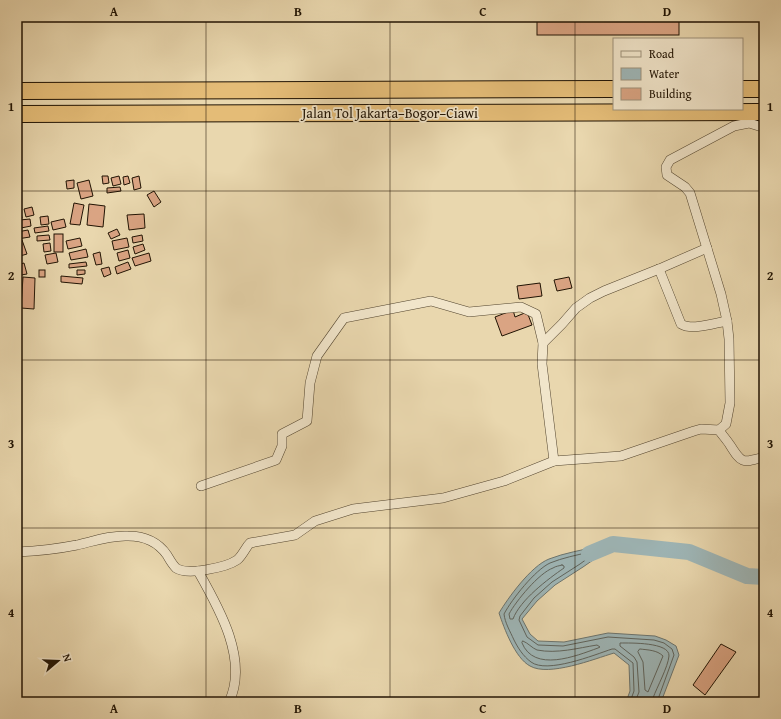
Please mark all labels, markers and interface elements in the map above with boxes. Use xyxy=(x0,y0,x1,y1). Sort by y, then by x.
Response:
text: A xyxy=(110,2,119,21)
text: B xyxy=(294,2,302,21)
text: C xyxy=(479,2,487,21)
text: D xyxy=(663,2,671,21)
legend xyxy=(613,38,743,110)
text: Road xyxy=(649,45,675,62)
text: Water xyxy=(649,65,679,82)
text: Building xyxy=(649,85,692,102)
text: 1 xyxy=(8,97,14,116)
text: 1 xyxy=(767,97,773,116)
street label: Jalan Tol Jakarta–Bogor–Ciawi xyxy=(300,103,478,123)
text: 2 xyxy=(8,266,15,285)
text: 2 xyxy=(767,266,774,285)
text: 3 xyxy=(8,434,14,453)
text: 3 xyxy=(767,434,773,453)
text: 4 xyxy=(8,603,15,622)
text: 4 xyxy=(767,603,774,622)
north arrow xyxy=(38,641,78,681)
text: N xyxy=(59,652,76,664)
text: A xyxy=(110,699,119,718)
text: B xyxy=(294,699,302,718)
text: C xyxy=(479,699,487,718)
text: D xyxy=(663,699,671,718)

